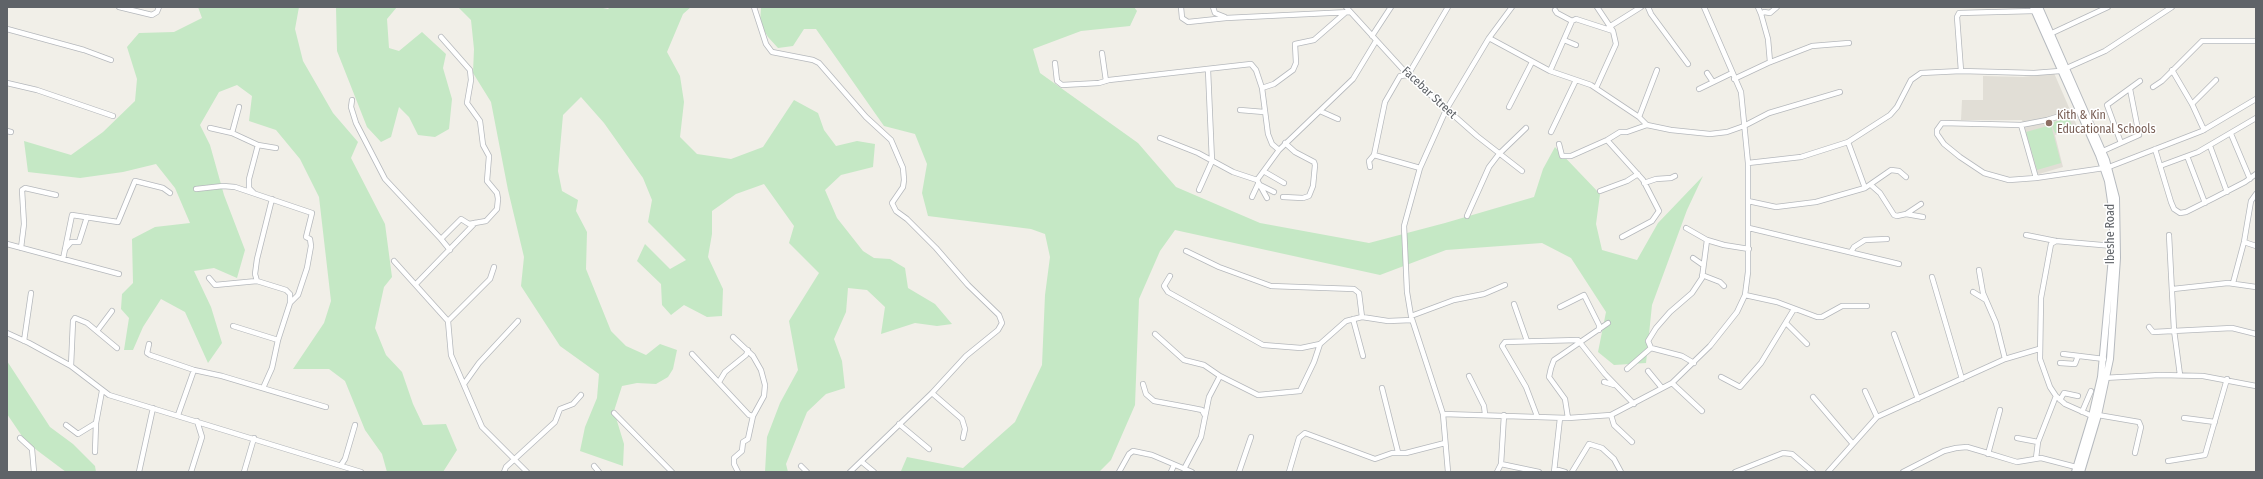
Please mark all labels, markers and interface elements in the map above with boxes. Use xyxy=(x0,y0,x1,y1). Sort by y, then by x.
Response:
street label: Facebar Street xyxy=(1399,64,1459,122)
place label: Kith & Kin Educational Schools xyxy=(2057,109,2156,137)
marker: Kith & Kin Educational Schools xyxy=(2044,118,2054,128)
street label: Ibeshe Road xyxy=(2104,204,2118,264)

